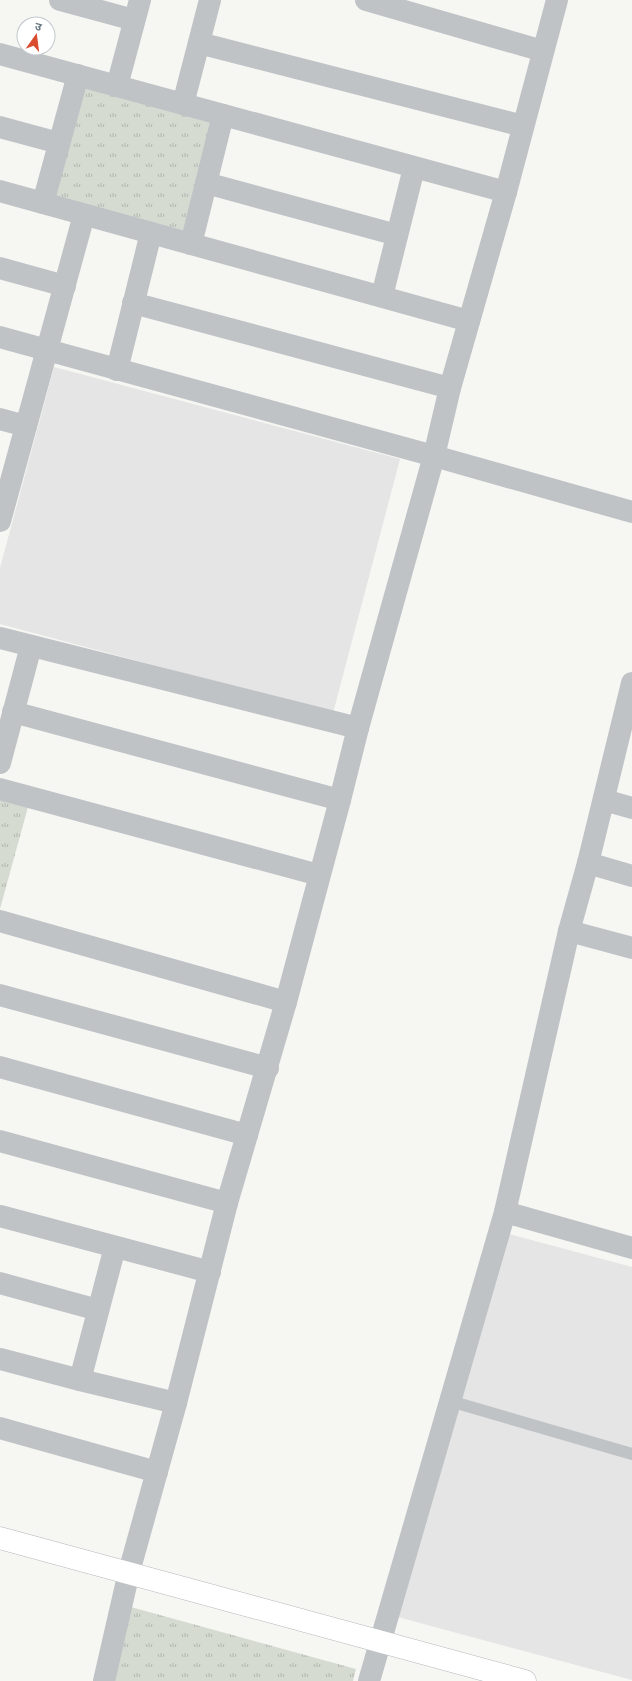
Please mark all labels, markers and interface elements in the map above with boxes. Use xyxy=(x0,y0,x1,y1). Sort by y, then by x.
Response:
north arrow xyxy=(16,16,56,56)
text: उ xyxy=(34,19,44,34)

